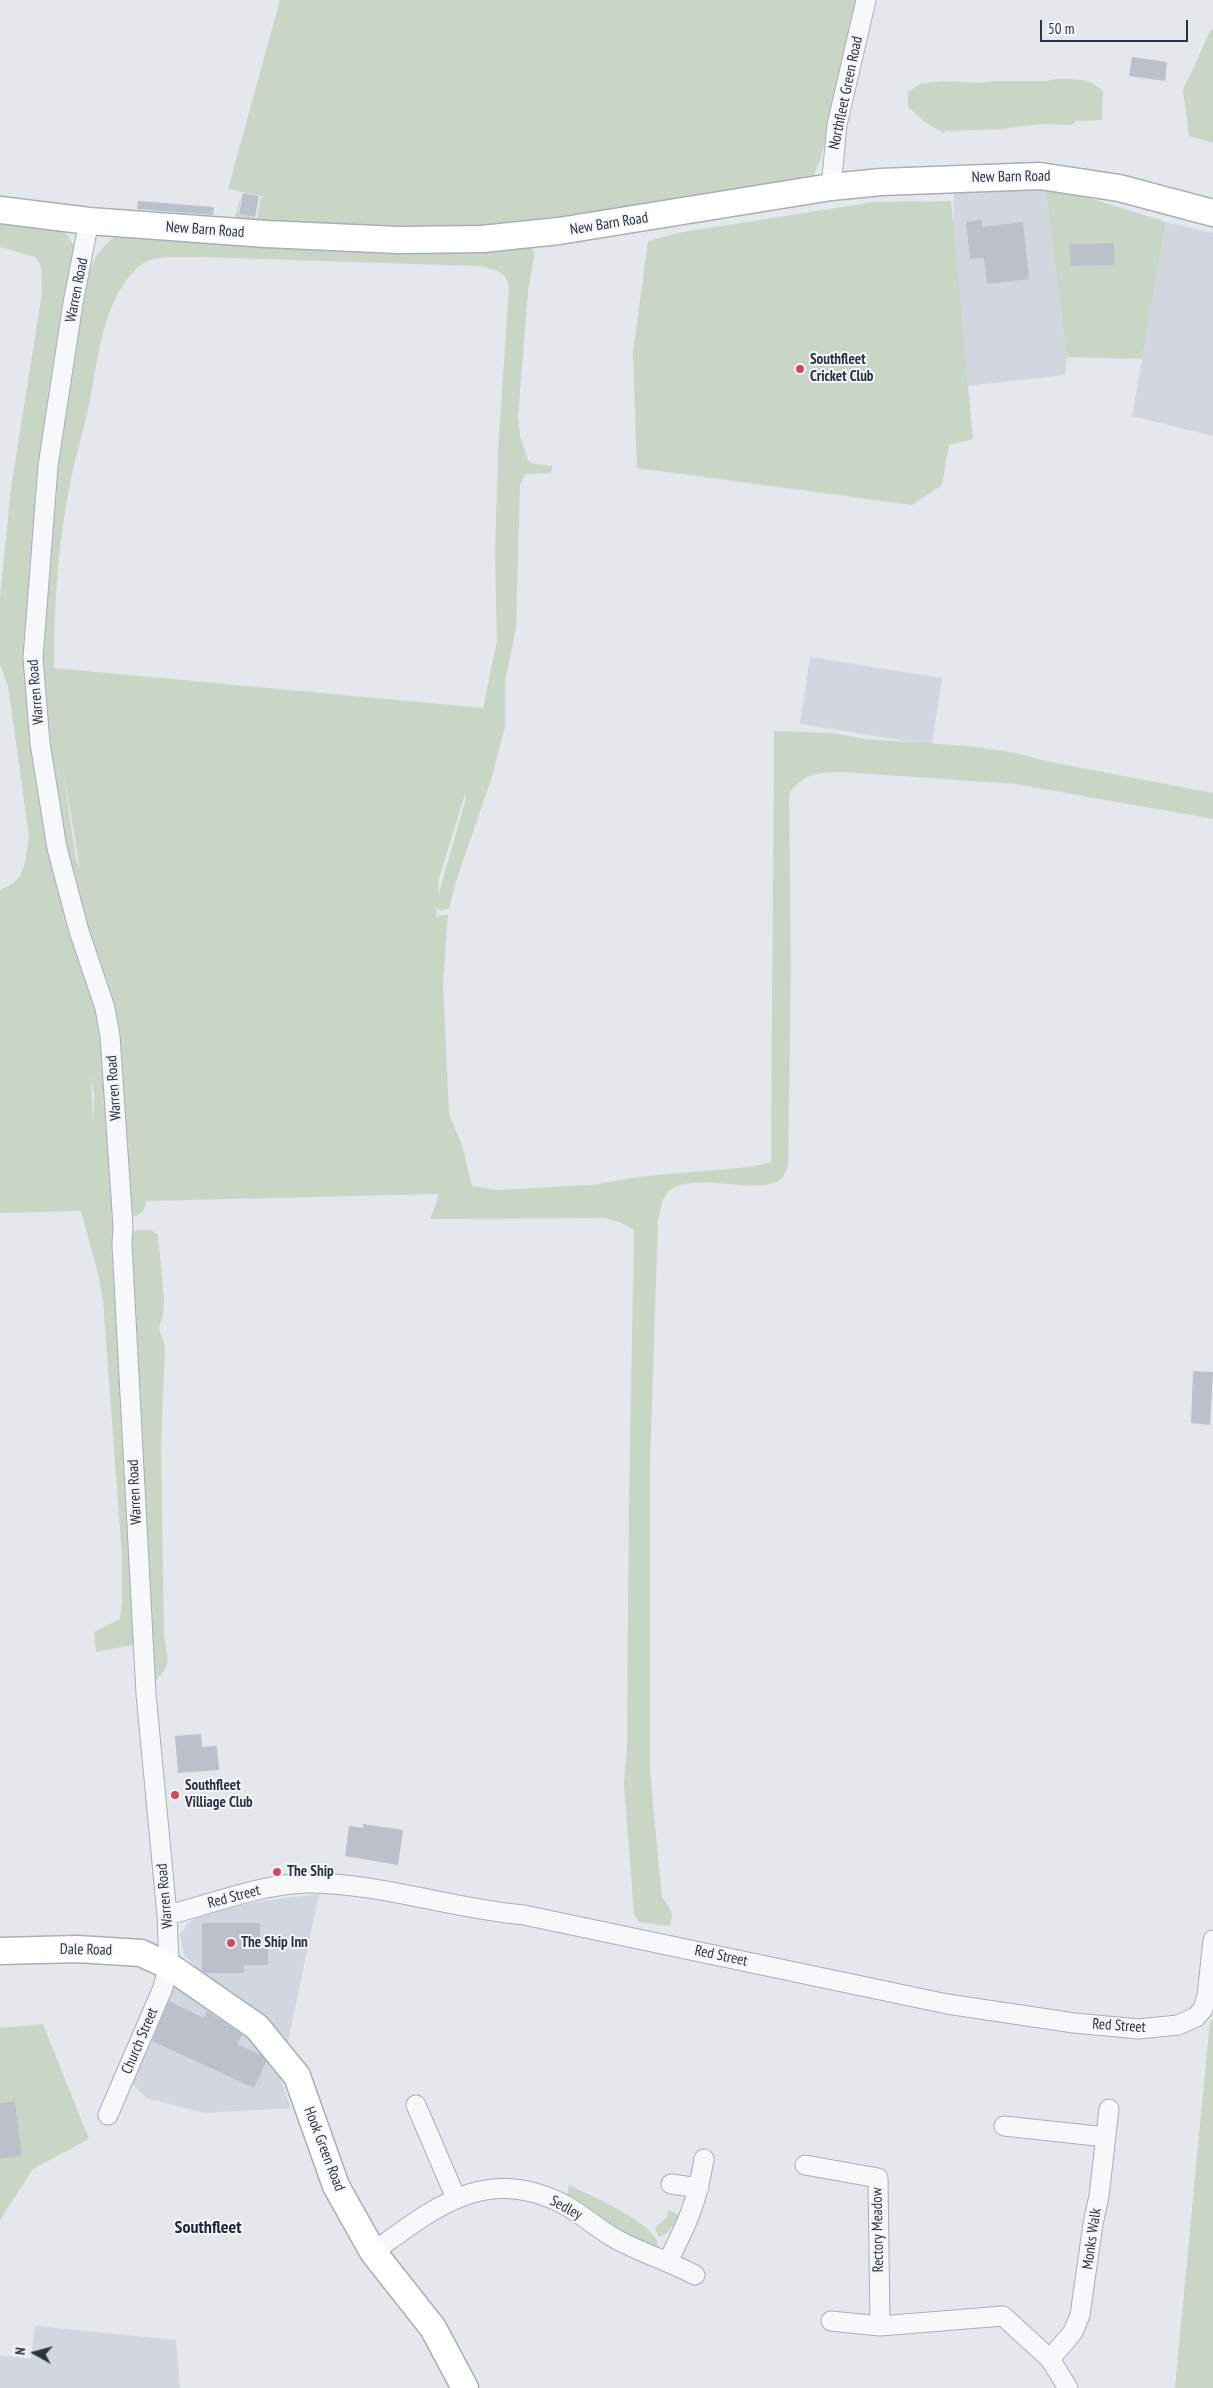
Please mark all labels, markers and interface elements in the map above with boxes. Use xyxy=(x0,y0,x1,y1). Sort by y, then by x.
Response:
scale bar xyxy=(1043,10,1190,42)
text: 50 m xyxy=(1048,19,1074,38)
street label: Northfleet Green Road xyxy=(825,35,867,151)
street label: New Barn Road xyxy=(971,167,1051,187)
street label: New Barn Road xyxy=(569,209,649,239)
street label: New Barn Road xyxy=(165,218,245,242)
street label: Warren Road xyxy=(62,256,92,324)
place label: Southfleet Cricket Club xyxy=(810,351,873,386)
marker: Southfleet Cricket Club xyxy=(794,363,806,375)
street label: Warren Road xyxy=(24,659,48,725)
street label: Warren Road xyxy=(103,1055,125,1121)
street label: Warren Road xyxy=(124,1459,146,1525)
place label: Southfleet Villiage Club xyxy=(185,1777,253,1812)
marker: Southfleet Villiage Club xyxy=(169,1789,181,1801)
street label: Warren Road xyxy=(153,1863,177,1929)
place label: The Ship xyxy=(287,1863,334,1881)
marker: The Ship xyxy=(271,1866,283,1878)
street label: Red Street xyxy=(206,1881,262,1913)
place label: The Ship Inn xyxy=(241,1934,308,1952)
marker: The Ship Inn xyxy=(225,1937,237,1949)
street label: Dale Road xyxy=(60,1941,112,1959)
street label: Red Street xyxy=(693,1942,749,1970)
street label: Church Street xyxy=(118,2005,162,2077)
street label: Red Street xyxy=(1092,2015,1146,2037)
street label: Hook Green Road xyxy=(300,2104,348,2194)
street label: Rectory Meadow xyxy=(868,2187,888,2273)
street label: Sedley xyxy=(547,2192,585,2224)
street label: Monks Walk xyxy=(1079,2207,1105,2271)
district label: Southfleet xyxy=(175,2217,241,2239)
north arrow xyxy=(10,2328,60,2378)
text: N xyxy=(11,2346,30,2356)

